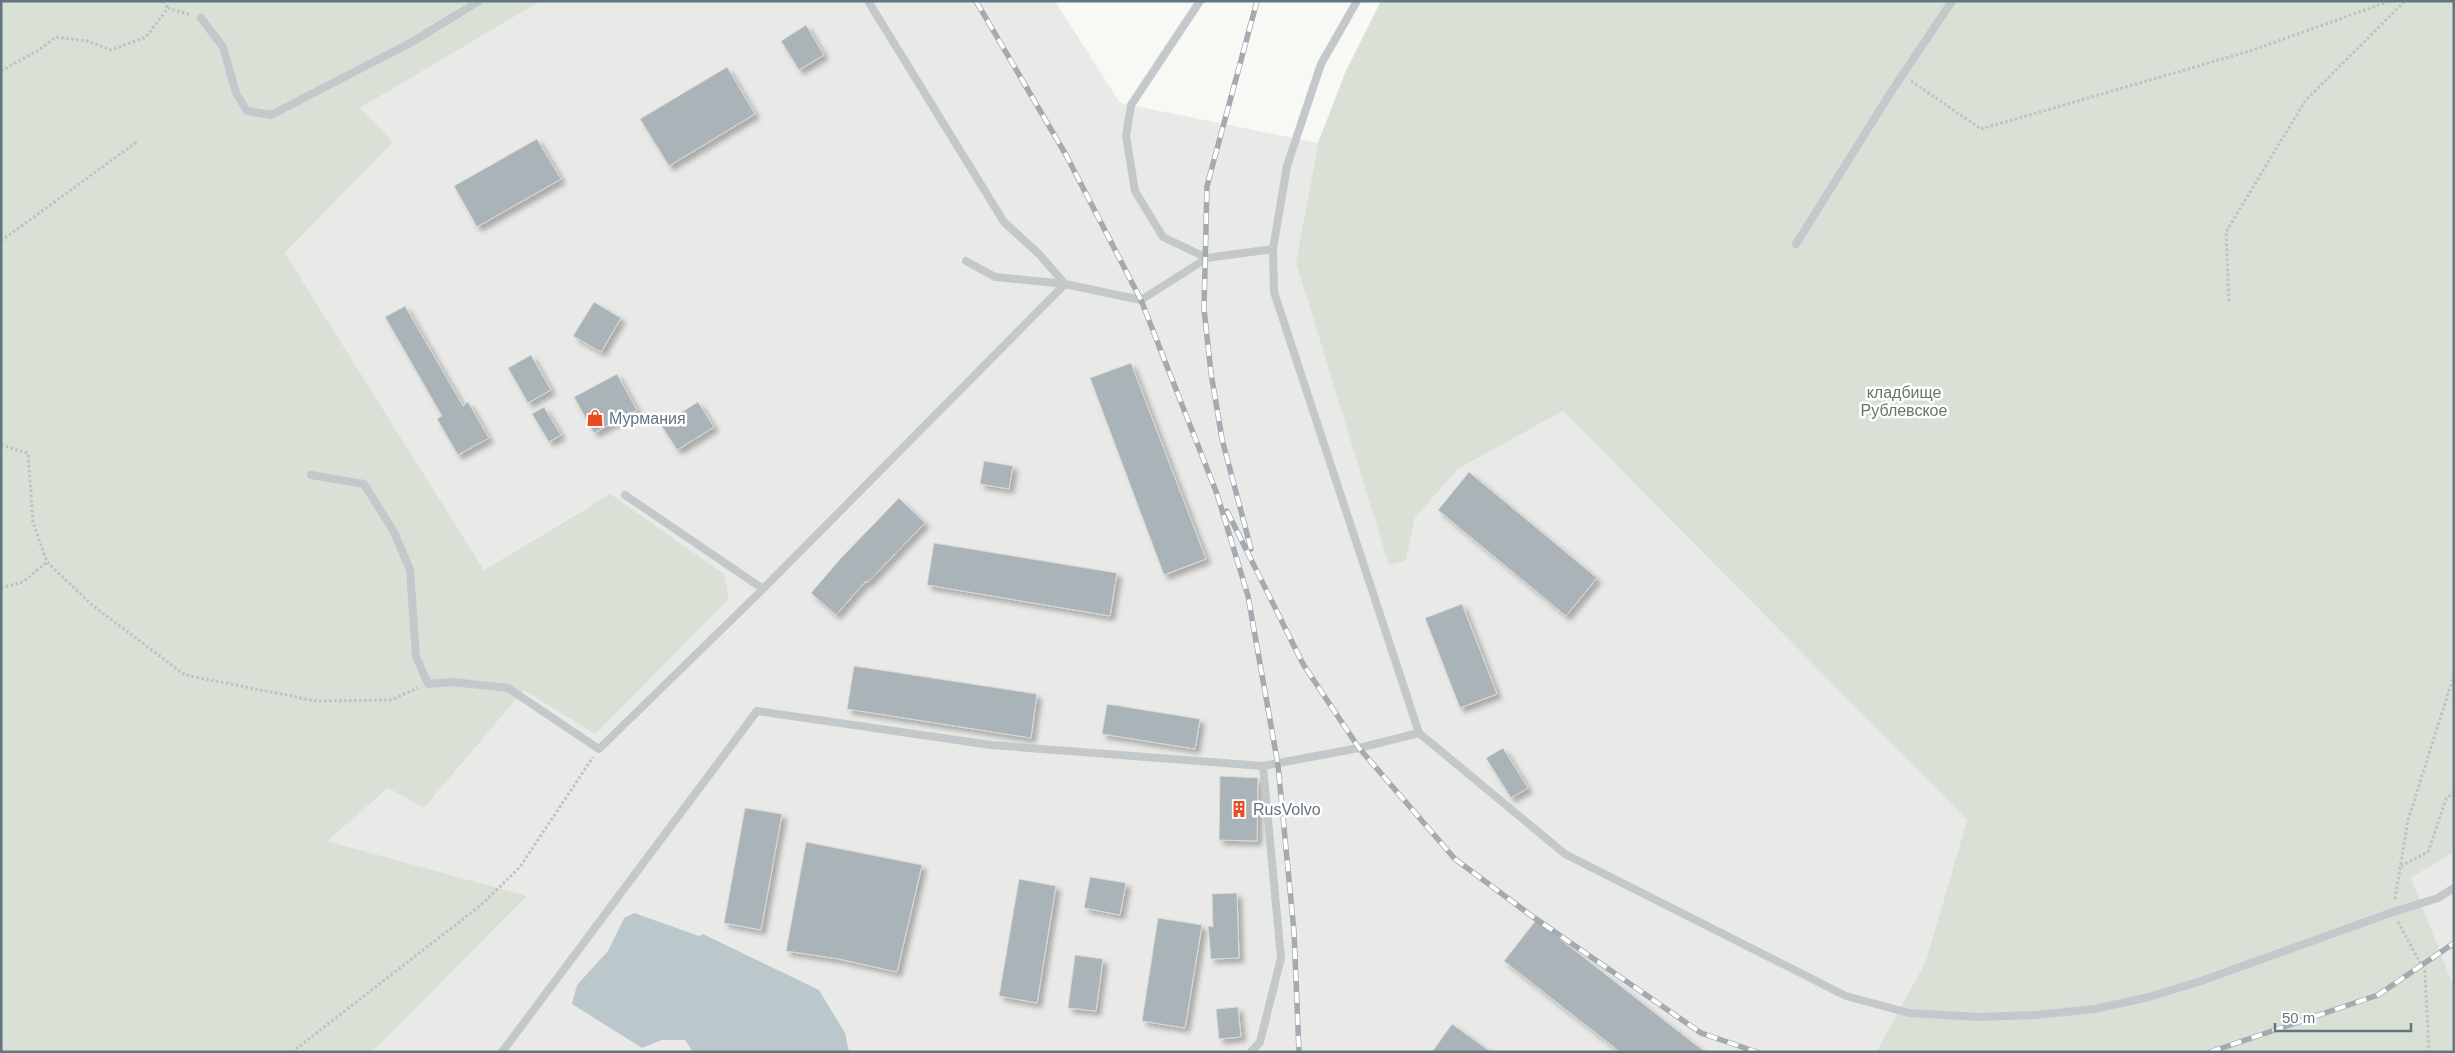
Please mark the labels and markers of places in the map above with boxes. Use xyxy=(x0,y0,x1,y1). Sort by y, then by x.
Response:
shop icon: Мурмания xyxy=(585,408,605,428)
place label: Мурмания xyxy=(609,410,686,427)
building icon: RusVolvo xyxy=(1229,799,1249,819)
place label: RusVolvo xyxy=(1253,801,1321,818)

